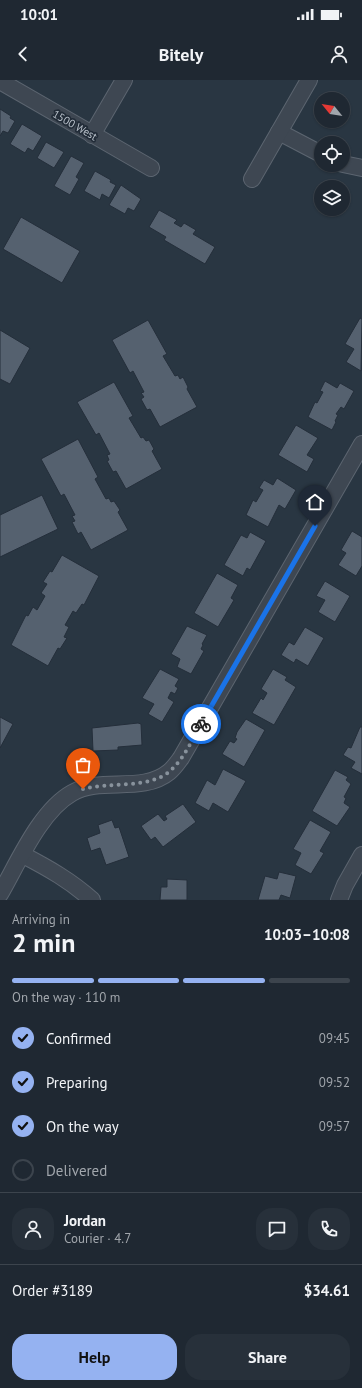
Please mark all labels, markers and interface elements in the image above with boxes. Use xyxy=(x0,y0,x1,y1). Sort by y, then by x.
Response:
text: 10:01 xyxy=(20,5,58,24)
icon: back xyxy=(12,43,34,65)
text: Bitely xyxy=(159,43,203,66)
icon: person xyxy=(328,43,350,65)
north arrow xyxy=(314,92,350,128)
map controls xyxy=(314,92,350,216)
street label: 1500 West xyxy=(50,107,100,144)
button: locate xyxy=(314,136,350,172)
button: layers xyxy=(314,180,350,216)
pin xyxy=(298,485,332,526)
icon: home xyxy=(304,491,326,513)
courier xyxy=(181,704,221,744)
icon: bike xyxy=(190,713,212,735)
pin xyxy=(66,748,100,789)
icon: bag xyxy=(72,754,94,776)
text: Arriving in xyxy=(12,911,70,928)
text: 10:03–10:08 xyxy=(264,925,350,944)
text: 2 min xyxy=(12,926,75,959)
text: On the way · 110 m xyxy=(12,989,120,1006)
icon: check xyxy=(12,1027,34,1049)
text: Confirmed xyxy=(46,1029,111,1048)
text: 09:45 xyxy=(319,1030,350,1047)
icon: check xyxy=(12,1071,34,1093)
text: Preparing xyxy=(46,1073,108,1092)
text: 09:52 xyxy=(319,1074,350,1091)
icon: check xyxy=(12,1115,34,1137)
text: On the way xyxy=(46,1117,119,1136)
text: 09:57 xyxy=(319,1118,350,1135)
text: Delivered xyxy=(46,1161,107,1180)
button: person xyxy=(12,1208,54,1250)
button: chat xyxy=(256,1208,298,1250)
button: phone xyxy=(308,1208,350,1250)
text: Jordan xyxy=(64,1211,106,1230)
text: Courier · 4.7 xyxy=(64,1230,131,1247)
text: Order #3189 xyxy=(12,1281,93,1300)
text: $34.61 xyxy=(304,1281,350,1300)
button: Help xyxy=(12,1334,177,1380)
button: Share xyxy=(185,1334,350,1380)

